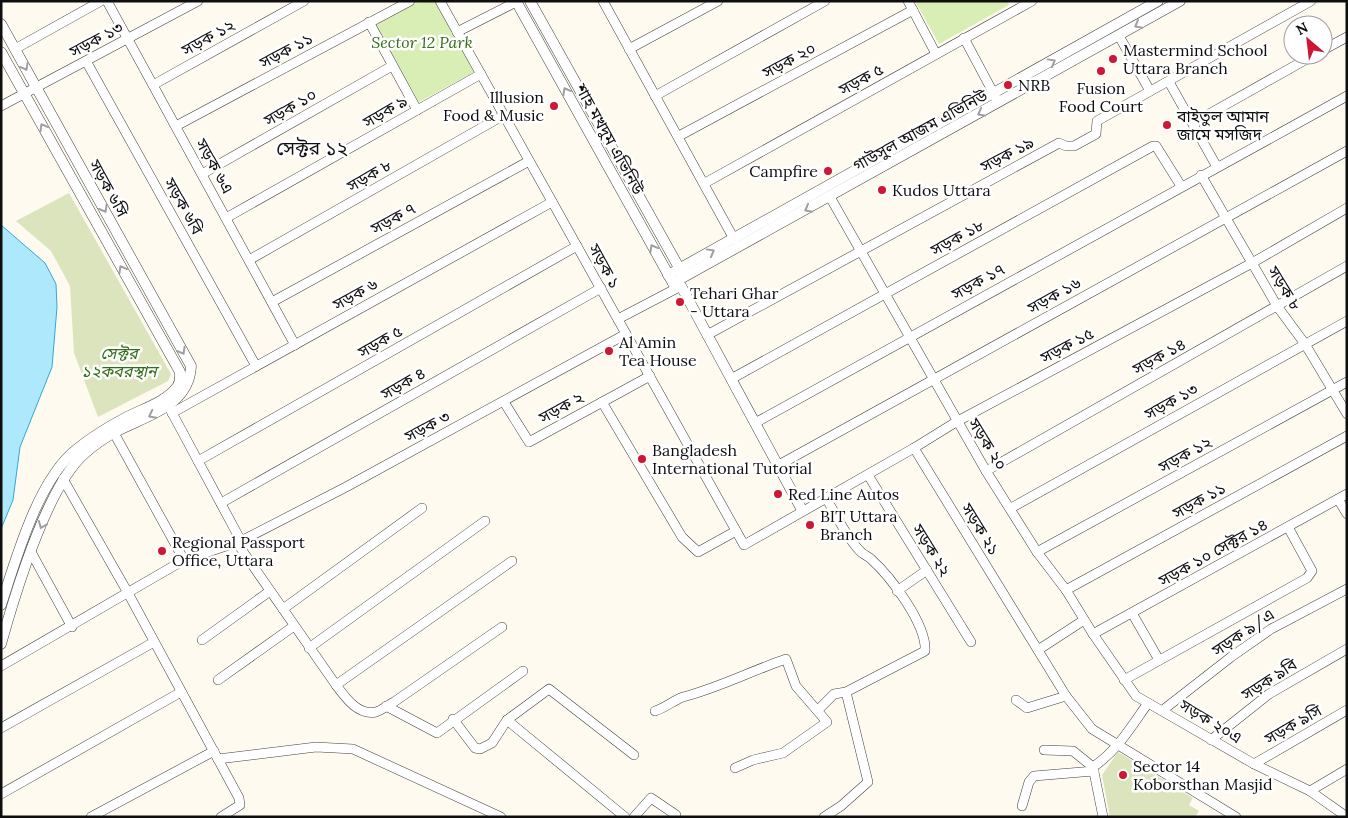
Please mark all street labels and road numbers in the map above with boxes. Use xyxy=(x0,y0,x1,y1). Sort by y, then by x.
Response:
street label: সড়ক ১২ xyxy=(177,14,238,60)
street label: সড়ক ১৩ xyxy=(65,16,127,62)
street label: সড়ক ১১ xyxy=(255,28,316,73)
street label: সড়ক ২০ xyxy=(758,38,819,83)
street label: সড়ক ৫ xyxy=(834,59,887,100)
street label: শাহ মখদুম এভিনিউ xyxy=(571,79,649,198)
street label: সড়ক ১০ xyxy=(259,84,320,131)
street label: গাউসুল আজম এভিনিউ xyxy=(849,84,991,175)
street label: সড়ক ৯ xyxy=(358,90,411,132)
street label: সড়ক ১৯ xyxy=(976,132,1037,177)
street label: সড়ক ৬এ xyxy=(191,134,238,197)
street label: সড়ক ৮ xyxy=(342,154,395,196)
street label: সড়ক ৬সি xyxy=(85,155,133,221)
street label: সড়ক ৬বি xyxy=(160,173,208,238)
street label: সড়ক ৭ xyxy=(366,198,419,239)
street label: সড়ক ১৮ xyxy=(926,214,987,260)
street label: সড়ক ১ xyxy=(584,239,625,292)
street label: সড়ক ১৭ xyxy=(947,258,1008,304)
street label: সড়ক ৮ xyxy=(1263,262,1306,314)
street label: সড়ক ১৬ xyxy=(1023,272,1084,318)
street label: সড়ক ৬ xyxy=(328,273,381,315)
street label: সড়ক ৫ xyxy=(353,320,406,362)
street label: সড়ক ১৫ xyxy=(1036,323,1097,368)
street label: সড়ক ১৪ xyxy=(1128,333,1189,379)
street label: সড়ক ৪ xyxy=(376,362,429,404)
street label: সড়ক ১৩ xyxy=(1140,378,1201,424)
street label: সড়ক ২ xyxy=(534,386,587,428)
street label: সড়ক ৩ xyxy=(400,406,453,447)
street label: সড়ক ২০ xyxy=(964,413,1012,474)
street label: সড়ক ১২ xyxy=(1154,431,1215,477)
street label: সড়ক ১১ xyxy=(1168,477,1229,523)
street label: সড়ক ২১ xyxy=(957,498,1005,559)
street label: সড়ক ১০ সেক্টর ১৪ xyxy=(1154,514,1271,591)
street label: সড়ক ২২ xyxy=(908,519,956,580)
street label: সড়ক ৯/এ xyxy=(1207,604,1278,661)
street label: সড়ক ৯বি xyxy=(1237,654,1301,705)
street label: সড়ক ২০এ xyxy=(1175,694,1246,747)
street label: সড়ক ৯সি xyxy=(1260,699,1326,749)

